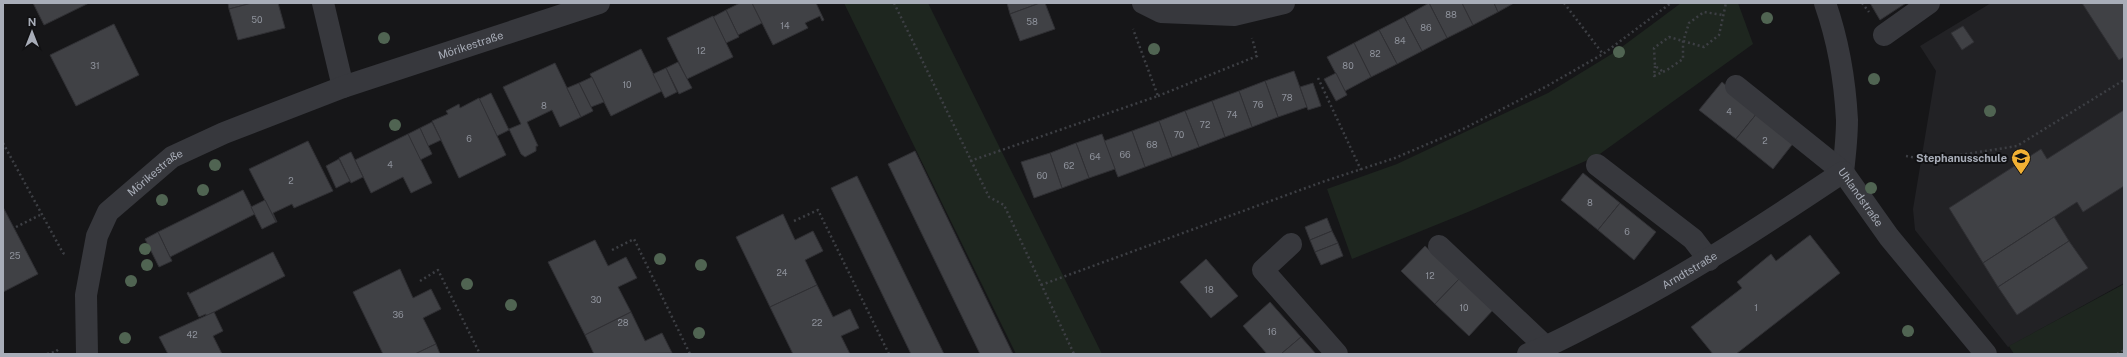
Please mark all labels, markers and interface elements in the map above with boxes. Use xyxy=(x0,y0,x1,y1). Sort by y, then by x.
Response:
house number: 88 xyxy=(1445,9,1457,20)
north arrow xyxy=(12,12,52,52)
house number: 50 xyxy=(251,14,263,25)
text: N xyxy=(28,16,36,28)
house number: 58 xyxy=(1026,16,1038,27)
house number: 14 xyxy=(780,20,790,31)
house number: 86 xyxy=(1420,22,1432,33)
street label: Mörikestraße xyxy=(437,29,505,61)
house number: 84 xyxy=(1394,35,1406,46)
house number: 12 xyxy=(696,45,706,56)
house number: 82 xyxy=(1369,48,1381,59)
house number: 31 xyxy=(90,60,100,71)
house number: 80 xyxy=(1342,60,1354,71)
house number: 10 xyxy=(622,79,632,90)
house number: 78 xyxy=(1281,92,1293,103)
house number: 76 xyxy=(1253,99,1264,110)
house number: 8 xyxy=(541,100,547,111)
house number: 4 xyxy=(1726,106,1732,117)
house number: 74 xyxy=(1227,109,1238,120)
house number: 72 xyxy=(1200,119,1210,130)
house number: 70 xyxy=(1174,129,1185,140)
house number: 6 xyxy=(466,133,472,144)
house number: 2 xyxy=(1762,135,1768,146)
house number: 68 xyxy=(1146,139,1158,150)
street label: Mörikestraße xyxy=(125,147,185,199)
school or university icon: Stephanusschule xyxy=(2010,147,2032,175)
house number: 66 xyxy=(1119,149,1131,160)
house number: 64 xyxy=(1089,151,1101,162)
place label: Stephanusschule xyxy=(1916,152,2007,164)
house number: 4 xyxy=(387,159,393,170)
house number: 62 xyxy=(1064,160,1074,171)
street label: Uhlandstraße xyxy=(1836,165,1886,229)
house number: 60 xyxy=(1036,170,1048,181)
house number: 2 xyxy=(288,175,294,186)
house number: 8 xyxy=(1587,197,1593,208)
house number: 6 xyxy=(1624,226,1630,237)
street label: Arndtstraße xyxy=(1660,249,1719,291)
house number: 25 xyxy=(9,250,21,261)
house number: 24 xyxy=(776,267,788,278)
house number: 12 xyxy=(1425,270,1435,281)
house number: 18 xyxy=(1204,284,1214,295)
house number: 30 xyxy=(590,294,602,305)
house number: 10 xyxy=(1459,302,1469,313)
house number: 1 xyxy=(1754,302,1758,313)
house number: 36 xyxy=(392,309,404,320)
house number: 28 xyxy=(617,317,629,328)
house number: 22 xyxy=(812,317,822,328)
house number: 16 xyxy=(1267,326,1277,337)
house number: 42 xyxy=(186,329,198,340)

